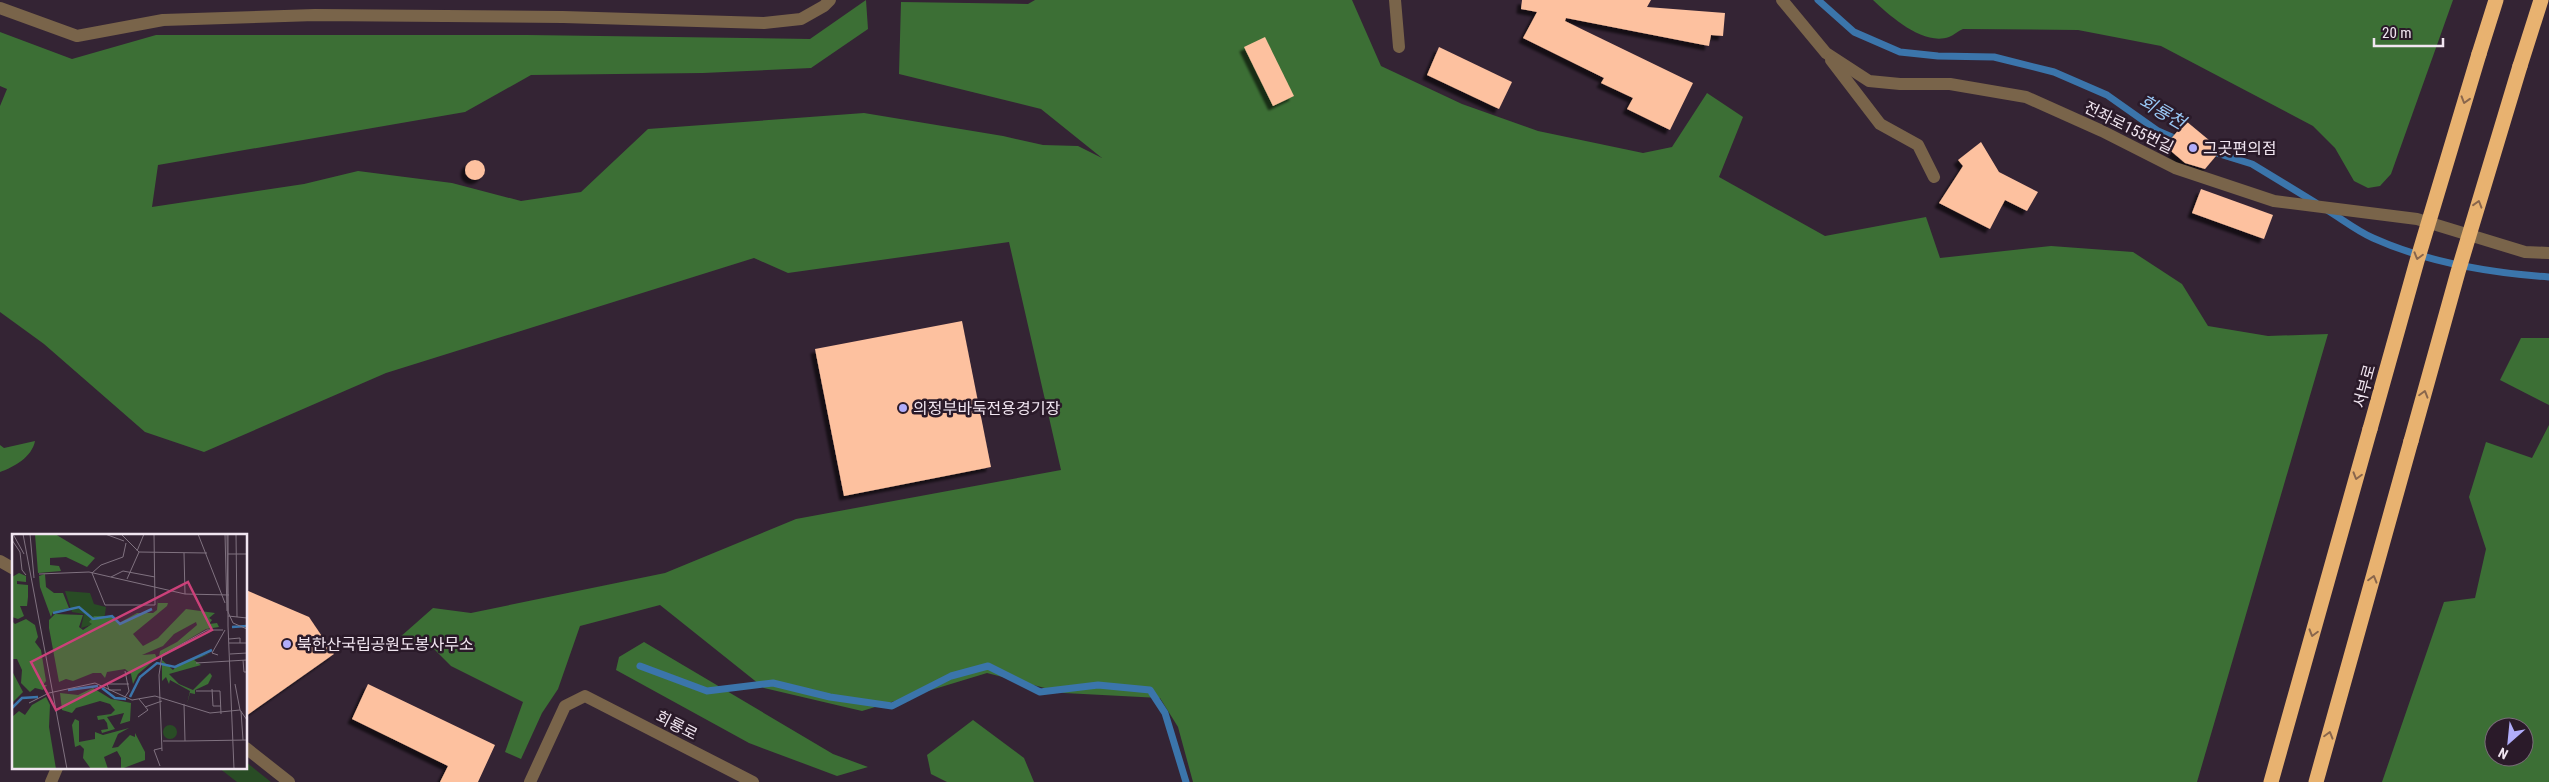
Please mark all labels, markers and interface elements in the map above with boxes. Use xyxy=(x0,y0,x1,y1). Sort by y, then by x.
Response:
scale bar xyxy=(2374,15,2443,47)
text: 20 m xyxy=(2382,24,2412,42)
water label: 회룡천 xyxy=(2135,90,2191,134)
one-way arrow xyxy=(2461,96,2471,104)
street label: 전좌로155번길 xyxy=(2081,98,2177,157)
place label: 그곳편의점 xyxy=(2203,139,2277,158)
marker: 그곳편의점 xyxy=(2187,142,2199,154)
one-way arrow xyxy=(2473,201,2483,209)
one-way arrow xyxy=(2414,251,2424,260)
street label: 서부로 xyxy=(2350,362,2379,410)
one-way arrow xyxy=(2419,391,2429,399)
place label: 의정부바둑전용경기장 xyxy=(913,399,1060,418)
marker: 의정부바둑전용경기장 xyxy=(897,402,909,414)
one-way arrow xyxy=(2353,472,2363,480)
inset map xyxy=(12,534,248,770)
one-way arrow xyxy=(2367,575,2377,583)
one-way arrow xyxy=(2308,628,2319,637)
place label: 북한산국립공원도봉사무소 xyxy=(297,635,474,654)
marker: 북한산국립공원도봉사무소 xyxy=(281,638,293,650)
street label: 회룡로 xyxy=(653,707,701,744)
north arrow xyxy=(2484,717,2534,767)
one-way arrow xyxy=(2323,731,2334,739)
text: N xyxy=(2496,745,2511,763)

